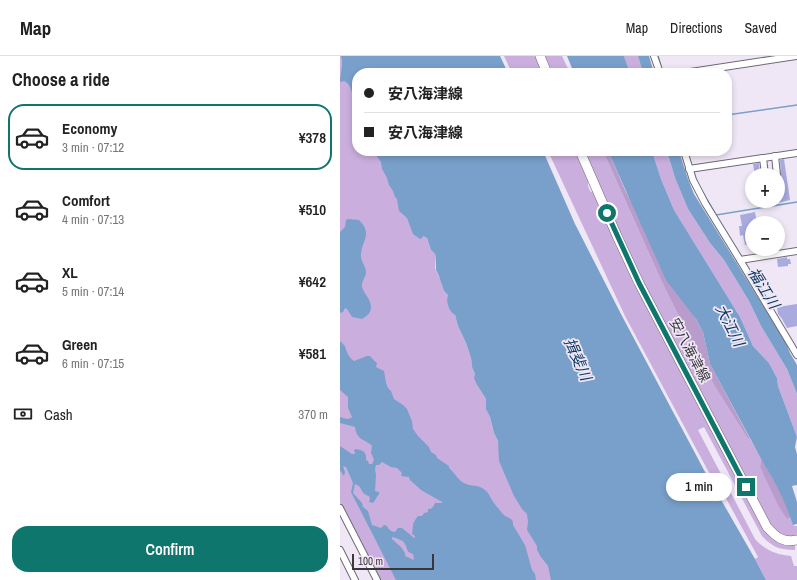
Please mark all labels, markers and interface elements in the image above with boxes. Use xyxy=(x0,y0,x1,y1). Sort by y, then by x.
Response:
text: Map xyxy=(20,15,51,41)
text: Map xyxy=(626,19,648,37)
text: Directions xyxy=(670,19,722,37)
text: Saved xyxy=(744,19,777,37)
text: Choose a ride xyxy=(12,67,110,92)
text: 安八海津線 xyxy=(388,83,463,104)
text: Economy xyxy=(62,118,117,139)
icon: car xyxy=(14,119,50,155)
text: 安八海津線 xyxy=(388,122,463,143)
text: ¥378 xyxy=(299,127,326,148)
text: 3 min · 07:12 xyxy=(62,139,124,156)
map controls xyxy=(745,168,785,256)
button: + xyxy=(745,168,785,208)
text: Comfort xyxy=(62,190,110,211)
icon: car xyxy=(14,191,50,227)
text: ¥510 xyxy=(299,199,326,220)
route start xyxy=(598,204,616,222)
text: 4 min · 07:13 xyxy=(62,211,124,228)
button: − xyxy=(745,216,785,256)
text: XL xyxy=(62,262,78,283)
icon: car xyxy=(14,263,50,299)
water label: 福江川 xyxy=(743,263,786,314)
text: ¥642 xyxy=(299,271,326,292)
text: 5 min · 07:14 xyxy=(62,283,124,300)
water label: 大江川 xyxy=(710,300,750,352)
street label: 安八海津線 xyxy=(666,315,714,385)
text: Green xyxy=(62,334,98,355)
water label: 揖斐川 xyxy=(559,334,598,386)
icon: car xyxy=(14,335,50,371)
text: ¥581 xyxy=(299,343,326,364)
text: 6 min · 07:15 xyxy=(62,355,124,372)
icon: cash xyxy=(12,403,34,425)
text: Cash xyxy=(44,404,73,425)
text: 370 m xyxy=(298,406,328,423)
callout: 1 min xyxy=(666,473,732,501)
text: 1 min xyxy=(685,478,713,495)
route end xyxy=(737,478,755,496)
button: Confirm xyxy=(12,526,328,572)
scale bar xyxy=(352,552,434,571)
text: 100 m xyxy=(358,554,383,568)

